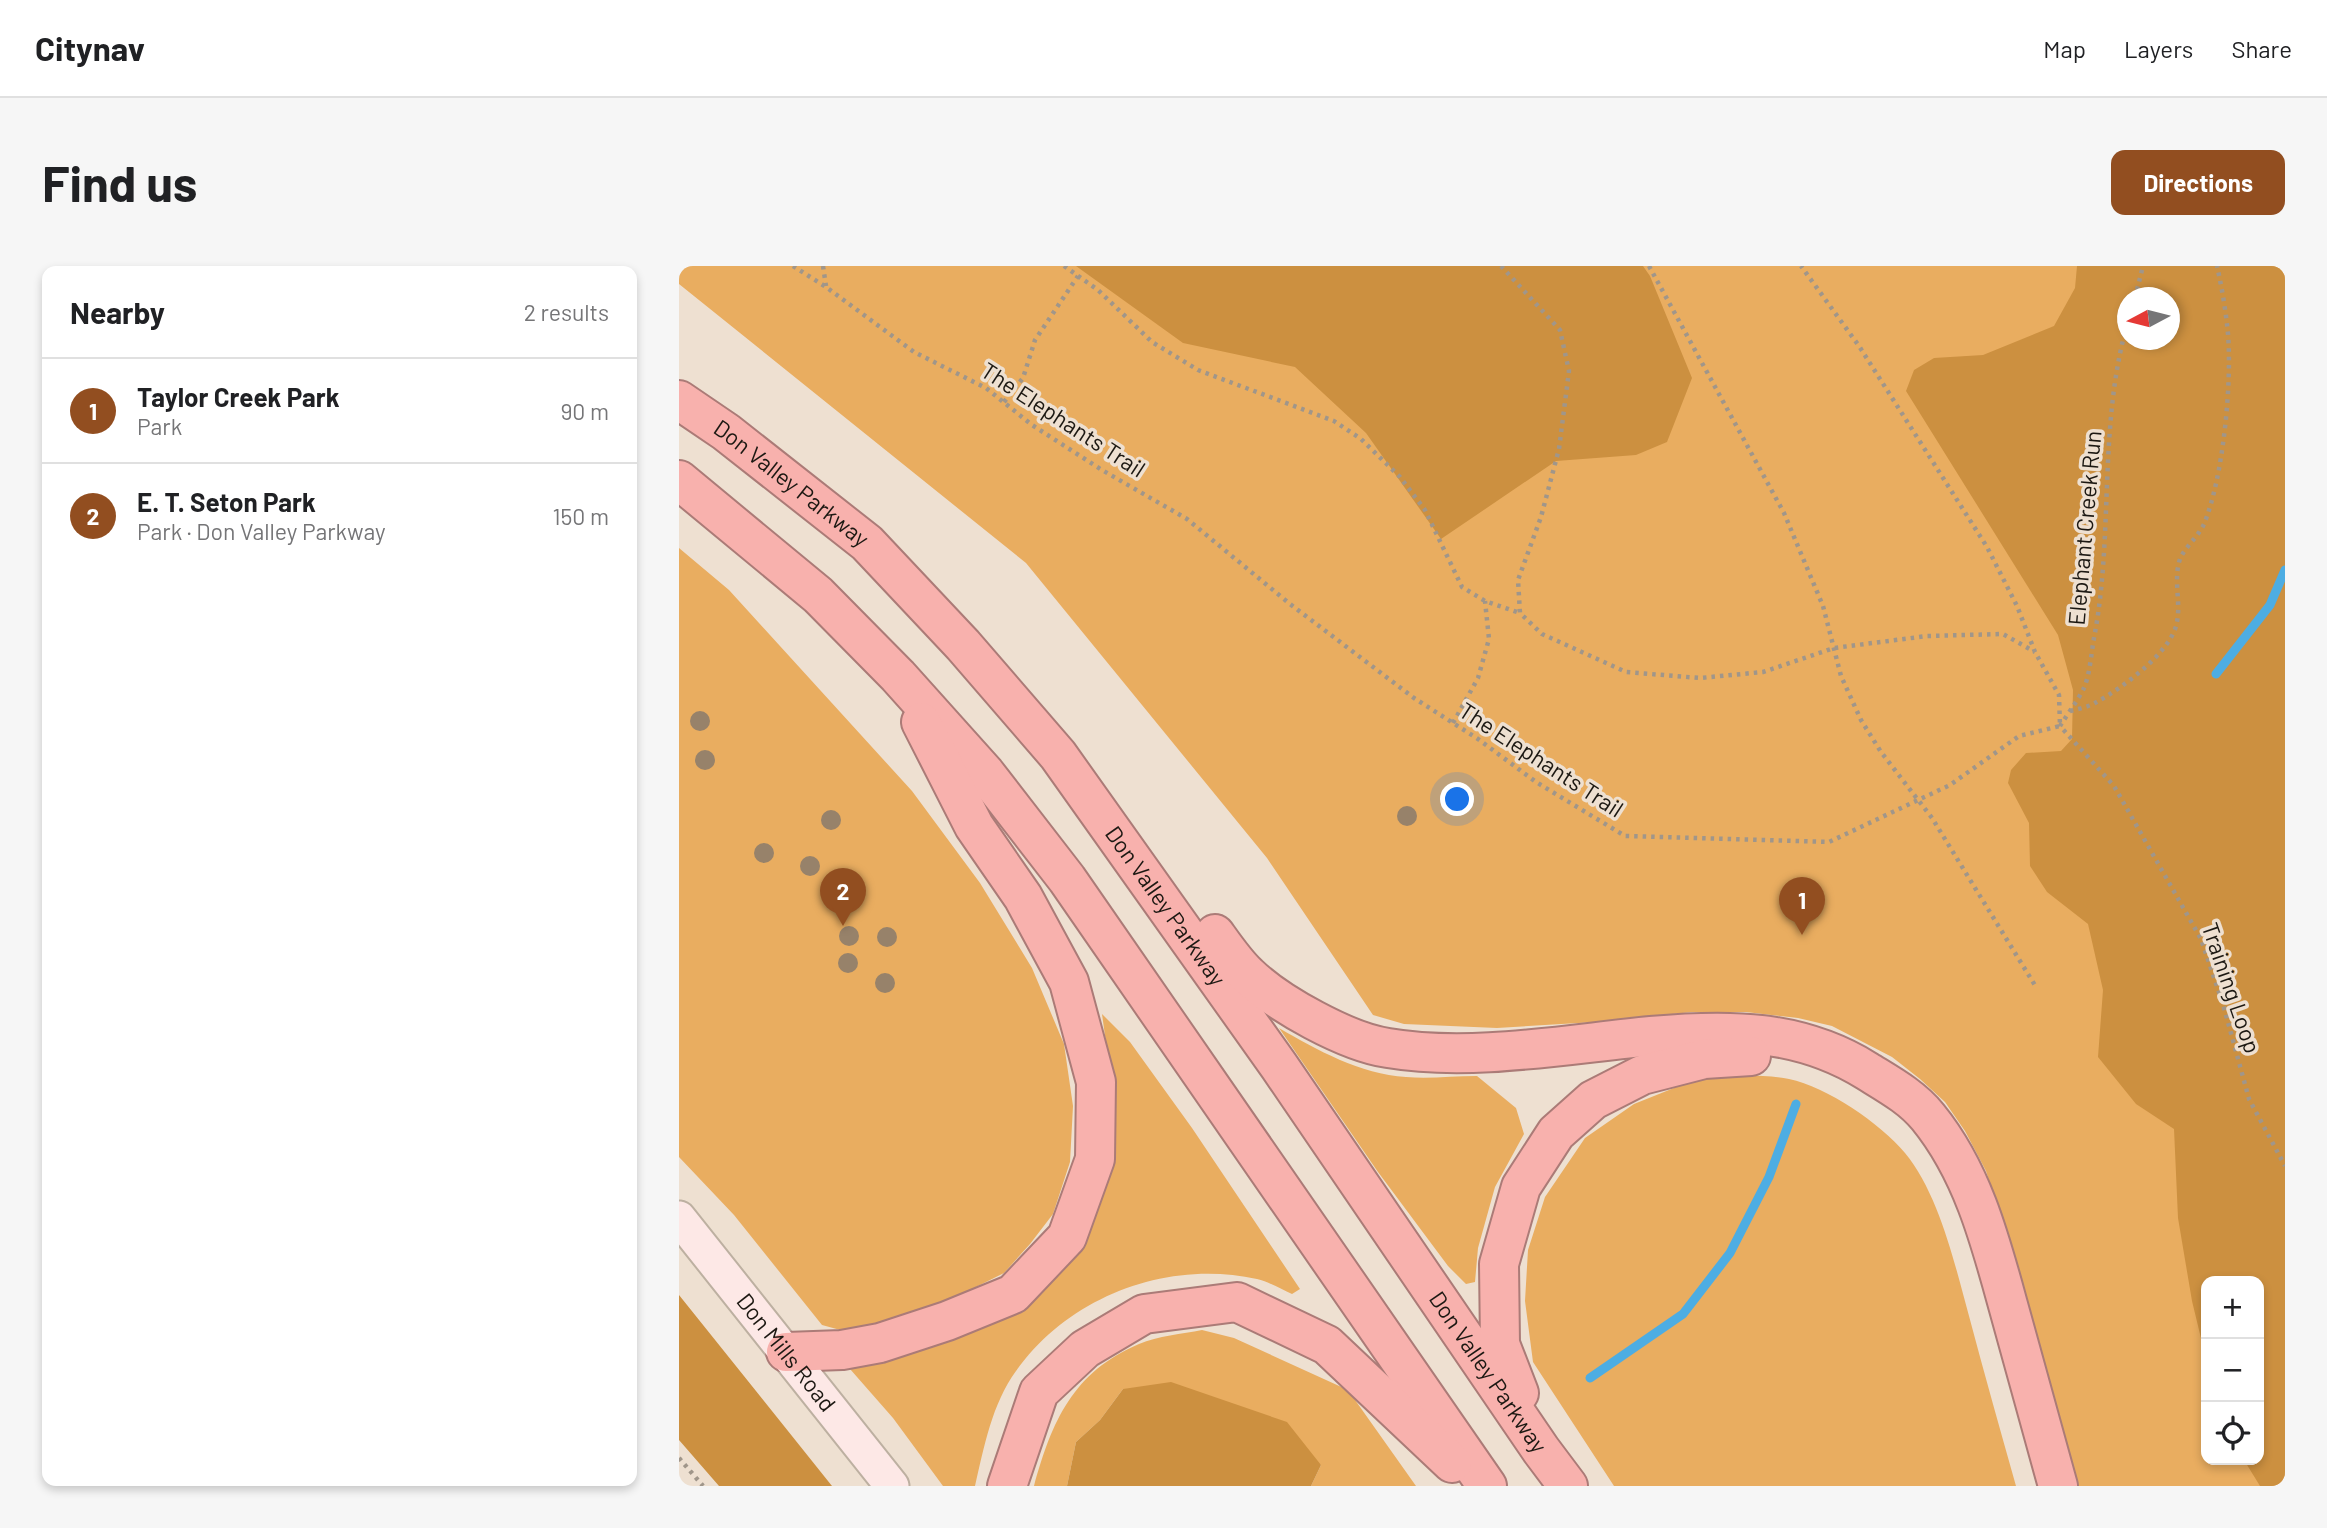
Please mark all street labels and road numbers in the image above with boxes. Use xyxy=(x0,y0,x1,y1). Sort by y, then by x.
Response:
street label: The Elephants Trail xyxy=(976,356,1151,483)
street label: Don Valley Parkway xyxy=(709,413,875,553)
street label: Elephant Creek Run xyxy=(2062,429,2106,626)
street label: The Elephants Trail xyxy=(1454,696,1629,823)
street label: Don Valley Parkway xyxy=(1100,820,1233,991)
street label: Training Loop xyxy=(2197,919,2267,1057)
street label: Don Valley Parkway xyxy=(1424,1285,1554,1458)
street label: Don Mills Road xyxy=(731,1287,842,1417)

